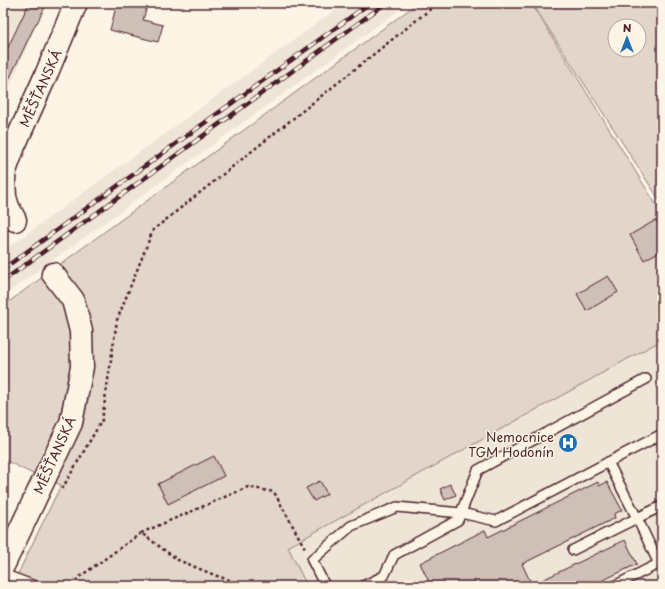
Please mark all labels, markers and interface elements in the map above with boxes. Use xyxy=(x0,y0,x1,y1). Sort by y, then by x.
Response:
north arrow xyxy=(607,18,647,58)
text: N xyxy=(623,19,632,36)
street label: MĚŠŤANSKÁ xyxy=(14,46,66,130)
street label: MĚŠŤANSKÁ xyxy=(28,413,80,497)
place label: Nemocnice TGM Hodonín xyxy=(468,427,554,461)
hospital icon: Nemocnice TGM Hodonín xyxy=(557,432,579,454)

